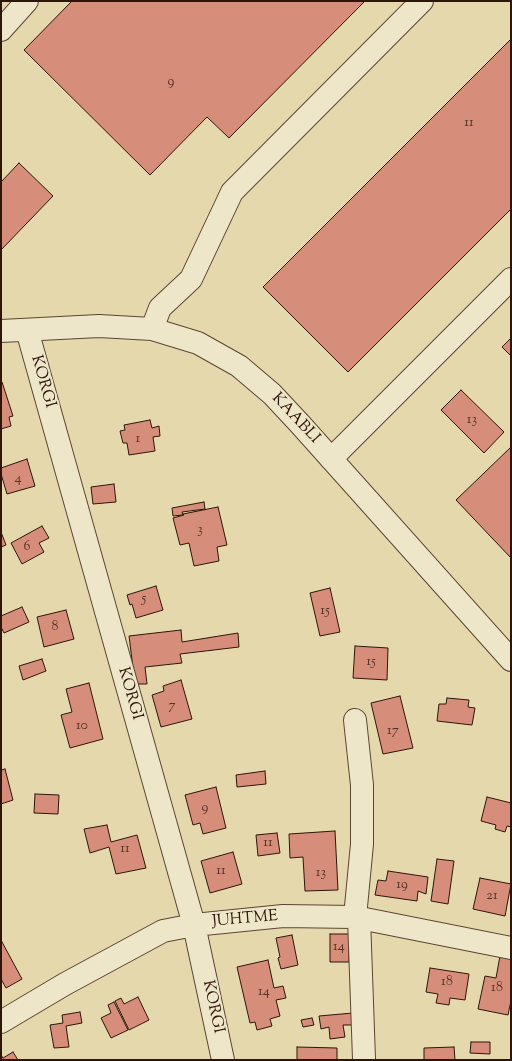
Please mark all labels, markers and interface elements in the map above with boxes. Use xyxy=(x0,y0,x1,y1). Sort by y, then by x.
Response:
house number: 9 xyxy=(168,75,174,91)
house number: 11 xyxy=(464,116,474,132)
street label: KORGI xyxy=(25,353,59,411)
street label: KAABLI xyxy=(267,390,323,448)
house number: 13 xyxy=(467,413,477,429)
house number: 1 xyxy=(136,432,140,448)
house number: 4 xyxy=(14,472,22,488)
house number: 3 xyxy=(197,523,203,539)
house number: 6 xyxy=(24,540,30,556)
house number: 5 xyxy=(142,592,146,608)
house number: 15 xyxy=(320,604,330,620)
house number: 8 xyxy=(52,620,58,636)
house number: 15 xyxy=(366,655,376,671)
street label: KORGI xyxy=(112,665,146,723)
house number: 7 xyxy=(168,699,176,715)
house number: 10 xyxy=(76,719,88,735)
house number: 17 xyxy=(387,724,399,740)
house number: 9 xyxy=(202,801,208,817)
house number: 11 xyxy=(263,836,273,852)
house number: 11 xyxy=(120,842,130,858)
house number: 11 xyxy=(216,864,226,880)
house number: 13 xyxy=(316,866,326,882)
house number: 19 xyxy=(396,878,408,894)
house number: 21 xyxy=(486,889,498,905)
street label: JUHTME xyxy=(211,908,279,932)
house number: 14 xyxy=(333,940,345,956)
house number: 18 xyxy=(441,975,453,991)
street label: KORGI xyxy=(197,979,227,1035)
house number: 18 xyxy=(491,981,503,997)
house number: 14 xyxy=(258,985,270,1001)

